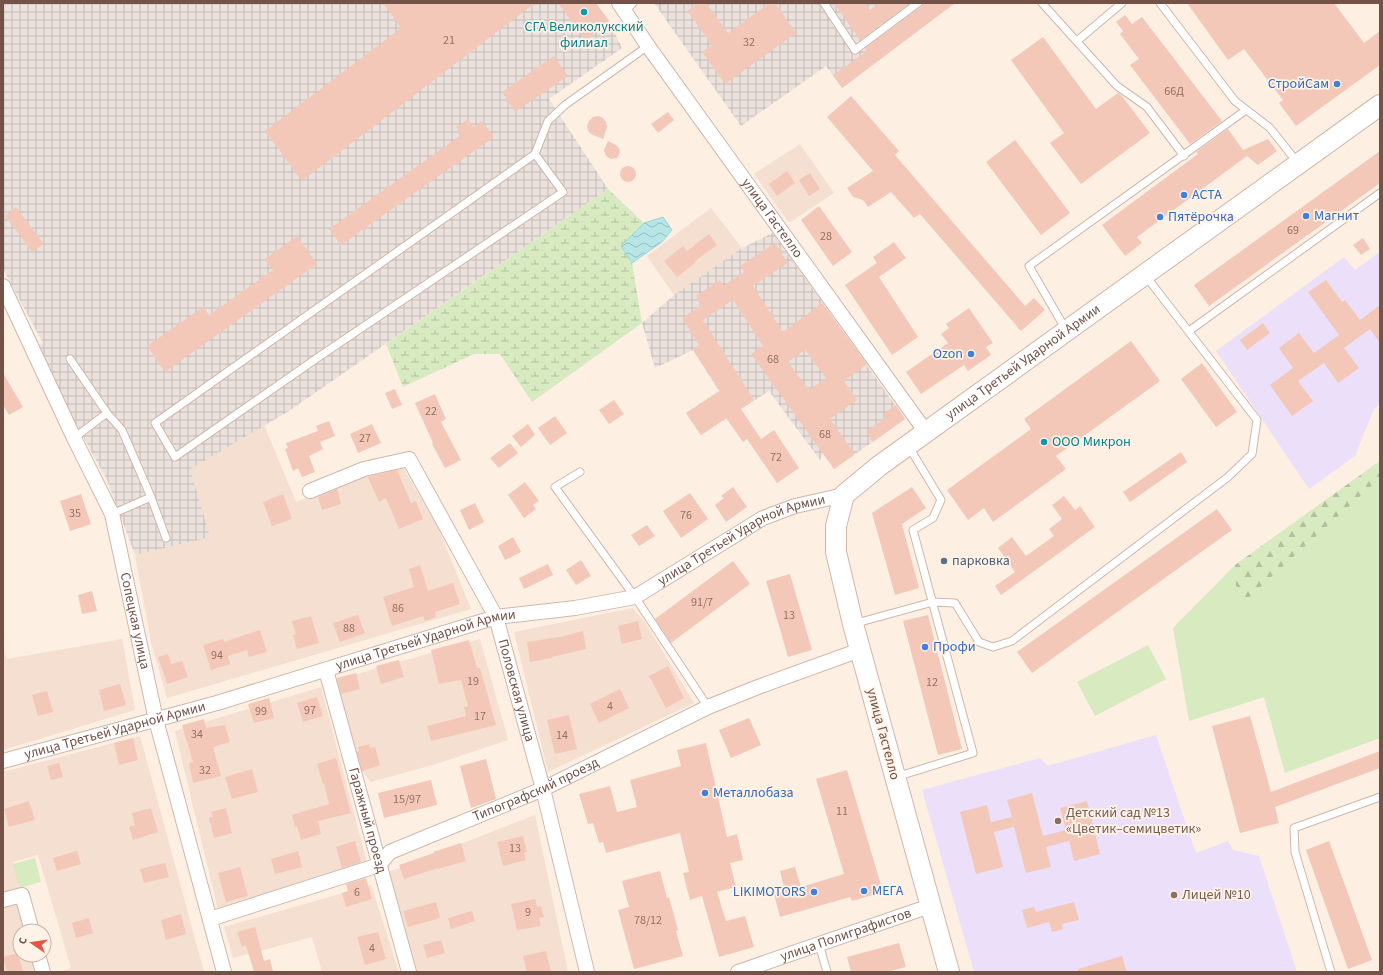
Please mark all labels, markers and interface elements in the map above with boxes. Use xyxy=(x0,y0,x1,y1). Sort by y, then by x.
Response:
marker: СГА Великолукский филиал xyxy=(579,7,589,17)
place label: СГА Великолукский филиал xyxy=(524,17,644,53)
house number: 21 xyxy=(443,32,455,49)
house number: 32 xyxy=(743,34,755,51)
place label: СтройСам xyxy=(1268,74,1329,94)
marker: СтройСам xyxy=(1332,79,1342,89)
house number: 66Д xyxy=(1164,83,1184,100)
street label: улица Гастелло xyxy=(736,174,808,262)
place label: АСТА xyxy=(1192,185,1222,205)
marker: АСТА xyxy=(1179,190,1189,200)
place label: Магнит xyxy=(1314,206,1360,226)
place label: Пятёрочка xyxy=(1168,207,1234,227)
marker: Магнит xyxy=(1301,211,1311,221)
marker: Пятёрочка xyxy=(1155,212,1165,222)
house number: 69 xyxy=(1287,222,1299,239)
house number: 28 xyxy=(820,228,832,245)
street label: улица Третьей Ударной Армии xyxy=(941,299,1105,425)
place label: Ozon xyxy=(933,344,963,364)
marker: Ozon xyxy=(966,349,976,359)
house number: 68 xyxy=(767,351,779,368)
house number: 22 xyxy=(425,403,437,420)
house number: 68 xyxy=(819,426,831,443)
house number: 27 xyxy=(359,430,371,447)
place label: ООО Микрон xyxy=(1052,432,1131,452)
marker: ООО Микрон xyxy=(1039,437,1049,447)
house number: 72 xyxy=(770,449,782,466)
street label: улица Третьей Ударной Армии xyxy=(654,490,827,591)
house number: 35 xyxy=(69,505,81,522)
house number: 76 xyxy=(680,507,692,524)
place label: парковка xyxy=(952,551,1010,571)
marker: парковка xyxy=(939,556,949,566)
street label: Сопецкая улица xyxy=(115,570,155,671)
house number: 91/7 xyxy=(691,594,713,611)
house number: 86 xyxy=(392,600,404,617)
street label: улица Третьей Ударной Армии xyxy=(333,605,517,676)
house number: 13 xyxy=(783,607,795,624)
house number: 88 xyxy=(343,620,355,637)
street label: Половская улица xyxy=(493,637,540,744)
place label: Профи xyxy=(933,637,976,657)
marker: Профи xyxy=(920,642,930,652)
house number: 94 xyxy=(211,647,223,664)
house number: 19 xyxy=(467,673,479,690)
house number: 12 xyxy=(926,674,938,691)
street label: улица Гастелло xyxy=(861,686,905,782)
street label: улица Третьей Ударной Армии xyxy=(22,697,208,765)
house number: 4 xyxy=(607,698,613,715)
house number: 97 xyxy=(304,702,316,719)
house number: 99 xyxy=(255,703,267,720)
house number: 17 xyxy=(474,708,486,725)
house number: 34 xyxy=(191,726,203,743)
house number: 14 xyxy=(556,727,568,744)
street label: Типографский проезд xyxy=(470,752,603,827)
house number: 32 xyxy=(199,762,211,779)
street label: Гаражный проезд xyxy=(343,765,392,876)
place label: Металлобаза xyxy=(713,783,794,803)
marker: Металлобаза xyxy=(700,788,710,798)
house number: 15/97 xyxy=(393,791,421,808)
house number: 11 xyxy=(836,803,848,820)
place label: Детский сад №13 «Цветик–семицветик» xyxy=(1066,803,1201,839)
marker: Детский сад №13 «Цветик–семицветик» xyxy=(1053,816,1063,826)
house number: 13 xyxy=(509,840,521,857)
place label: МЕГА xyxy=(872,881,904,901)
place label: LIKIMOTORS xyxy=(733,882,806,902)
house number: 6 xyxy=(354,884,360,901)
place label: Лицей №10 xyxy=(1182,885,1251,905)
marker: МЕГА xyxy=(859,886,869,896)
marker: LIKIMOTORS xyxy=(809,887,819,897)
marker: Лицей №10 xyxy=(1169,890,1179,900)
street label: улица Полиграфистов xyxy=(778,903,914,967)
house number: 9 xyxy=(525,904,531,921)
house number: 78/12 xyxy=(634,912,662,929)
north arrow xyxy=(12,923,52,963)
text: С xyxy=(15,935,31,946)
house number: 4 xyxy=(369,940,375,957)

